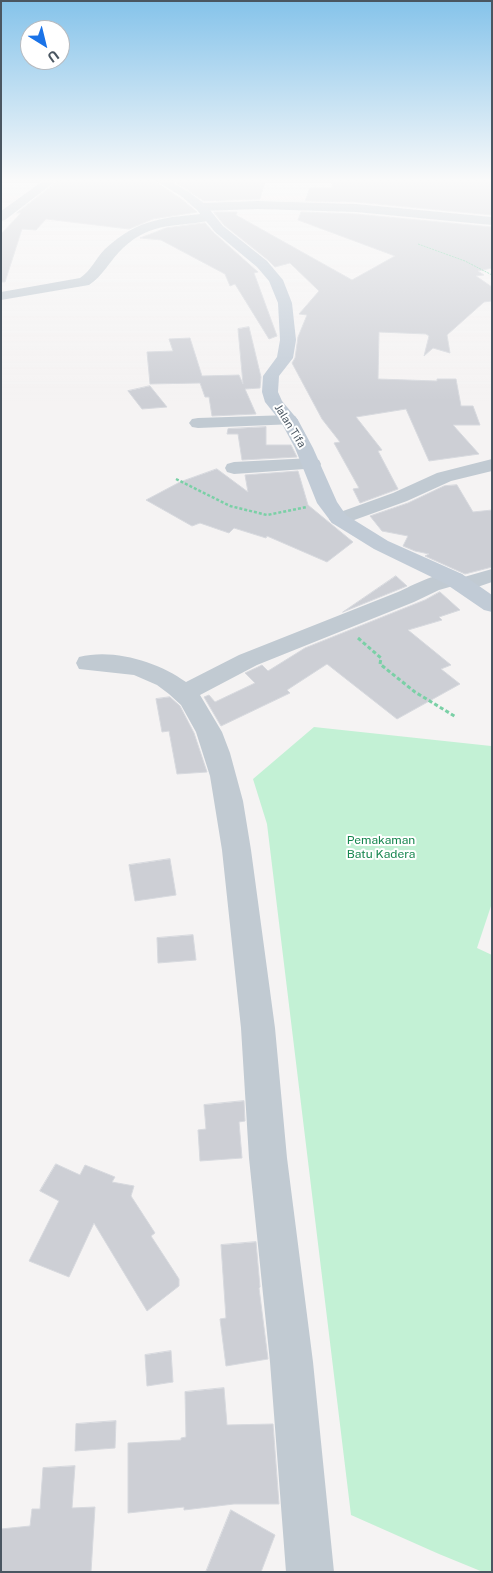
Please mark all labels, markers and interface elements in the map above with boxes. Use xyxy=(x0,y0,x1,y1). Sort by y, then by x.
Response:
north arrow xyxy=(20,20,70,70)
text: U xyxy=(44,47,62,66)
street label: Jalan Tifa xyxy=(272,402,308,450)
park label: Pemakaman Batu Kadera xyxy=(347,833,415,861)

